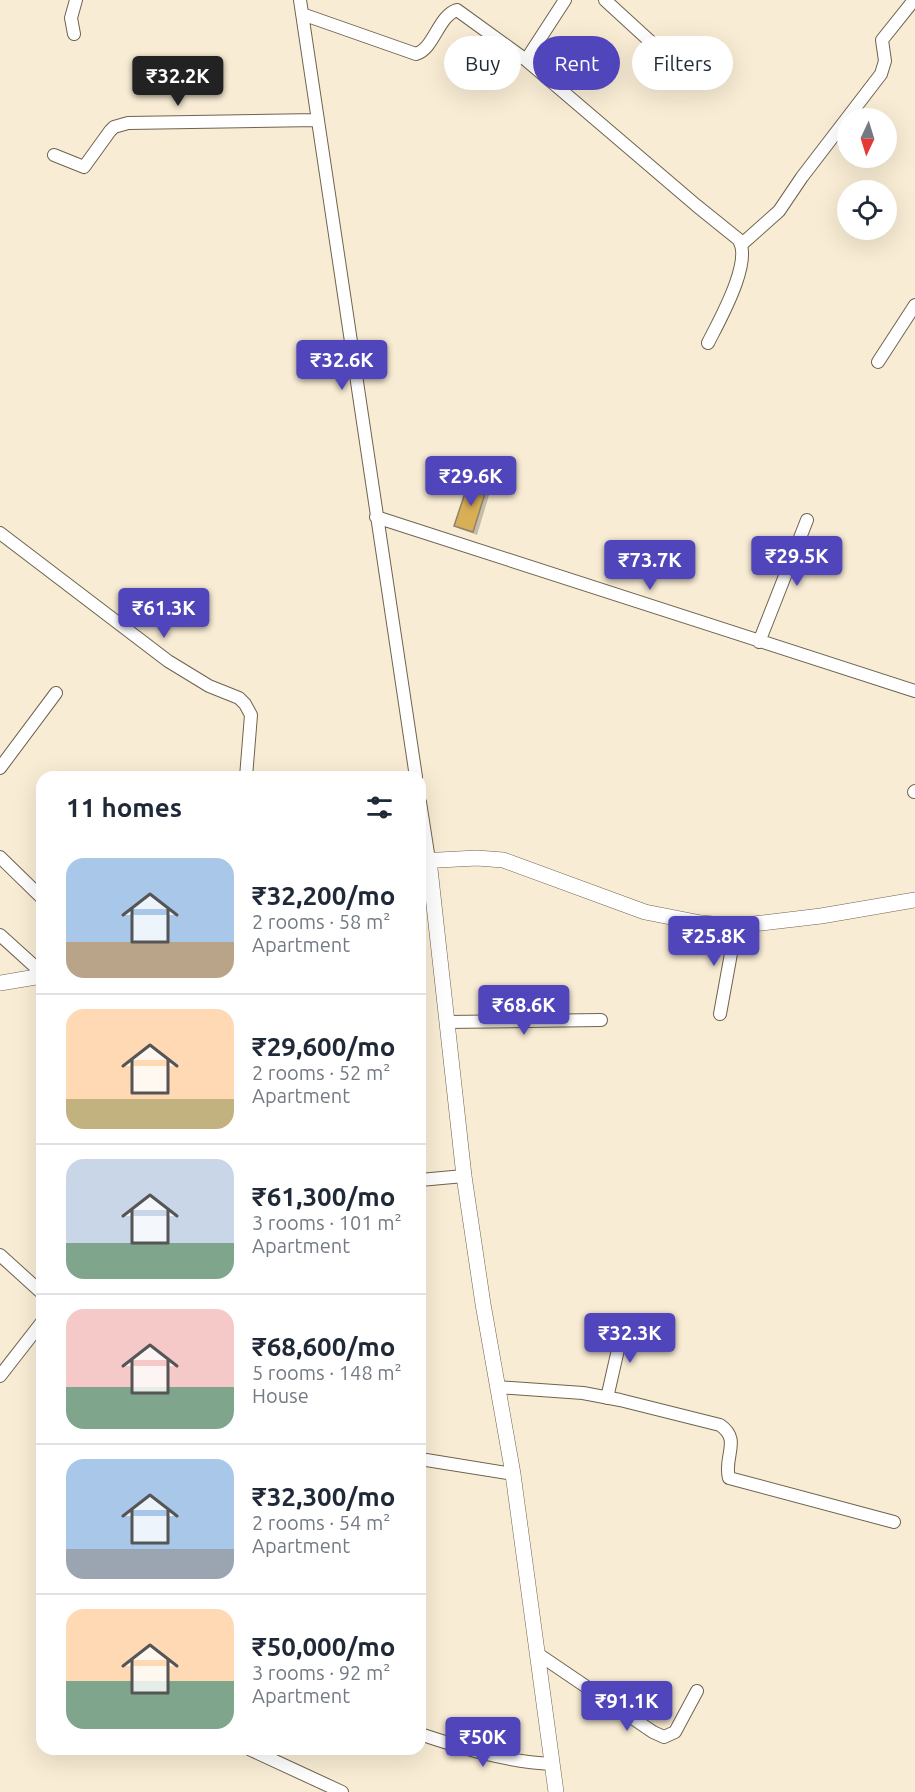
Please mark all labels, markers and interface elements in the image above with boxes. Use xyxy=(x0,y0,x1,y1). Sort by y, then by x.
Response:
chip: Buy xyxy=(444,36,521,90)
chip: Rent xyxy=(533,36,620,90)
chip: Filters xyxy=(632,36,733,90)
pin: ₹32.2K xyxy=(129,56,227,107)
text: ₹32.2K xyxy=(146,64,210,87)
north arrow xyxy=(837,108,897,168)
map controls xyxy=(837,108,897,240)
button: locate xyxy=(837,180,897,240)
pin: ₹32.6K xyxy=(293,340,391,391)
text: ₹32.6K xyxy=(310,348,374,371)
pin: ₹29.6K xyxy=(422,456,520,507)
text: ₹29.6K xyxy=(439,464,503,487)
pin: ₹29.5K xyxy=(748,536,846,587)
pin: ₹73.7K xyxy=(601,540,699,591)
text: ₹29.5K xyxy=(765,544,829,567)
text: ₹73.7K xyxy=(618,548,682,571)
pin: ₹61.3K xyxy=(115,588,213,639)
text: ₹61.3K xyxy=(132,596,196,619)
icon: filters xyxy=(363,791,396,824)
text: 11 homes xyxy=(66,793,182,822)
text: ₹32,200/mo xyxy=(252,881,395,910)
icon: home xyxy=(114,882,186,954)
text: 2 rooms · 58 m² xyxy=(252,910,390,933)
pin: ₹25.8K xyxy=(665,916,763,967)
text: ₹25.8K xyxy=(682,924,746,947)
text: Apartment xyxy=(252,933,350,956)
pin: ₹68.6K xyxy=(475,985,573,1036)
text: ₹68.6K xyxy=(492,993,556,1016)
text: ₹29,600/mo xyxy=(252,1032,395,1061)
icon: home xyxy=(114,1033,186,1105)
text: 2 rooms · 52 m² xyxy=(252,1061,390,1084)
text: Apartment xyxy=(252,1084,350,1107)
text: ₹61,300/mo xyxy=(252,1182,395,1211)
icon: home xyxy=(114,1183,186,1255)
text: 3 rooms · 101 m² xyxy=(252,1211,402,1234)
text: Apartment xyxy=(252,1234,350,1257)
pin: ₹32.3K xyxy=(581,1313,679,1364)
text: ₹32.3K xyxy=(598,1321,662,1344)
text: ₹68,600/mo xyxy=(252,1332,395,1361)
icon: home xyxy=(114,1333,186,1405)
text: 5 rooms · 148 m² xyxy=(252,1361,402,1384)
text: House xyxy=(252,1384,309,1407)
text: ₹32,300/mo xyxy=(252,1482,395,1511)
icon: home xyxy=(114,1483,186,1555)
text: 2 rooms · 54 m² xyxy=(252,1511,390,1534)
text: Apartment xyxy=(252,1534,350,1557)
text: ₹50,000/mo xyxy=(252,1632,395,1661)
icon: home xyxy=(114,1633,186,1705)
text: 3 rooms · 92 m² xyxy=(252,1661,390,1684)
pin: ₹91.1K xyxy=(578,1681,676,1732)
text: Apartment xyxy=(252,1684,350,1707)
text: ₹91.1K xyxy=(595,1689,659,1712)
pin: ₹50K xyxy=(447,1717,519,1768)
text: ₹50K xyxy=(459,1725,507,1748)

